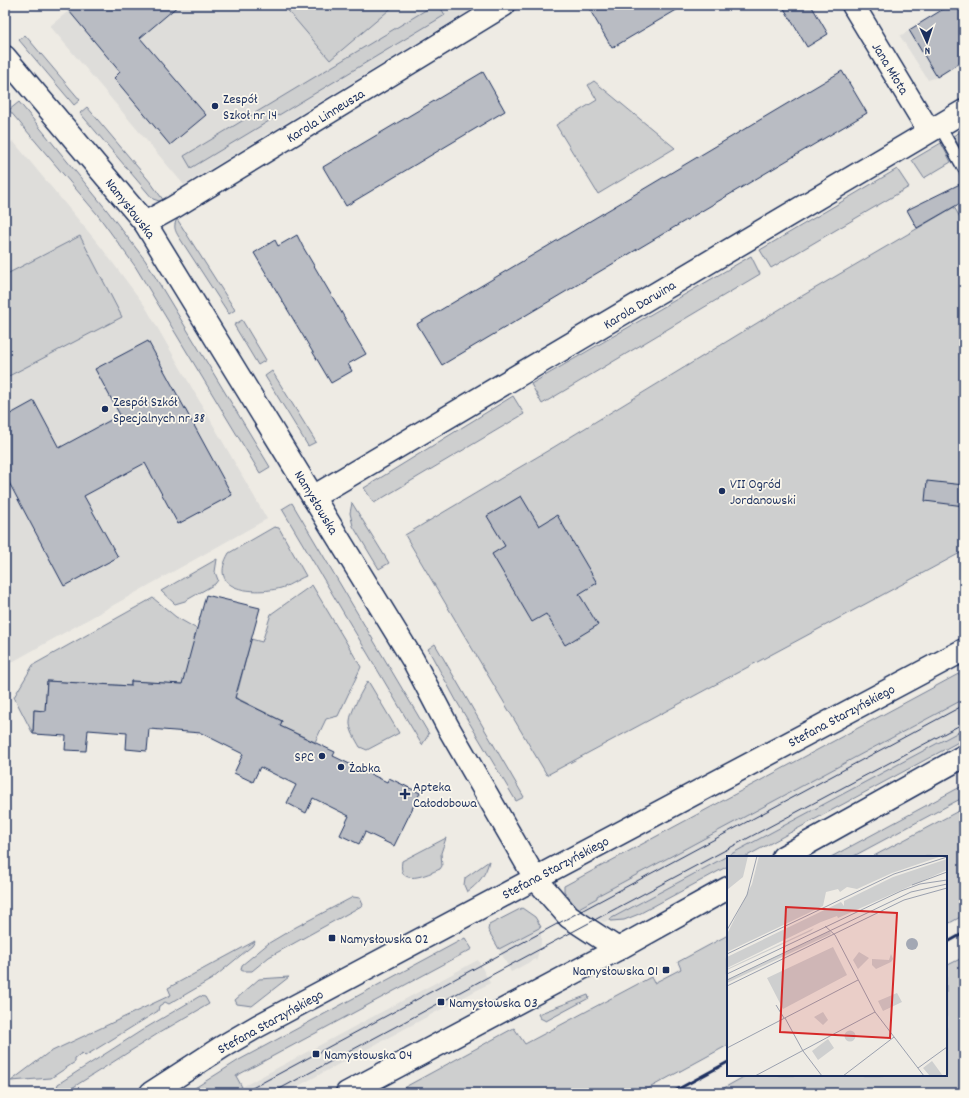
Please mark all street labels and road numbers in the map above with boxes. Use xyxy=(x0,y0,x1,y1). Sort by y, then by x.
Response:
street label: Jana Młota xyxy=(866,39,913,99)
street label: Karola Linneusza xyxy=(283,84,369,149)
street label: Namysłowska xyxy=(99,175,160,244)
street label: Karola Darwina xyxy=(600,276,680,335)
street label: Namysłowska xyxy=(288,467,343,539)
street label: Stefana Starzyńskiego xyxy=(785,680,899,753)
street label: Stefana Starzyńskiego xyxy=(499,832,613,905)
street label: Stefana Starzyńskiego xyxy=(214,985,328,1060)

